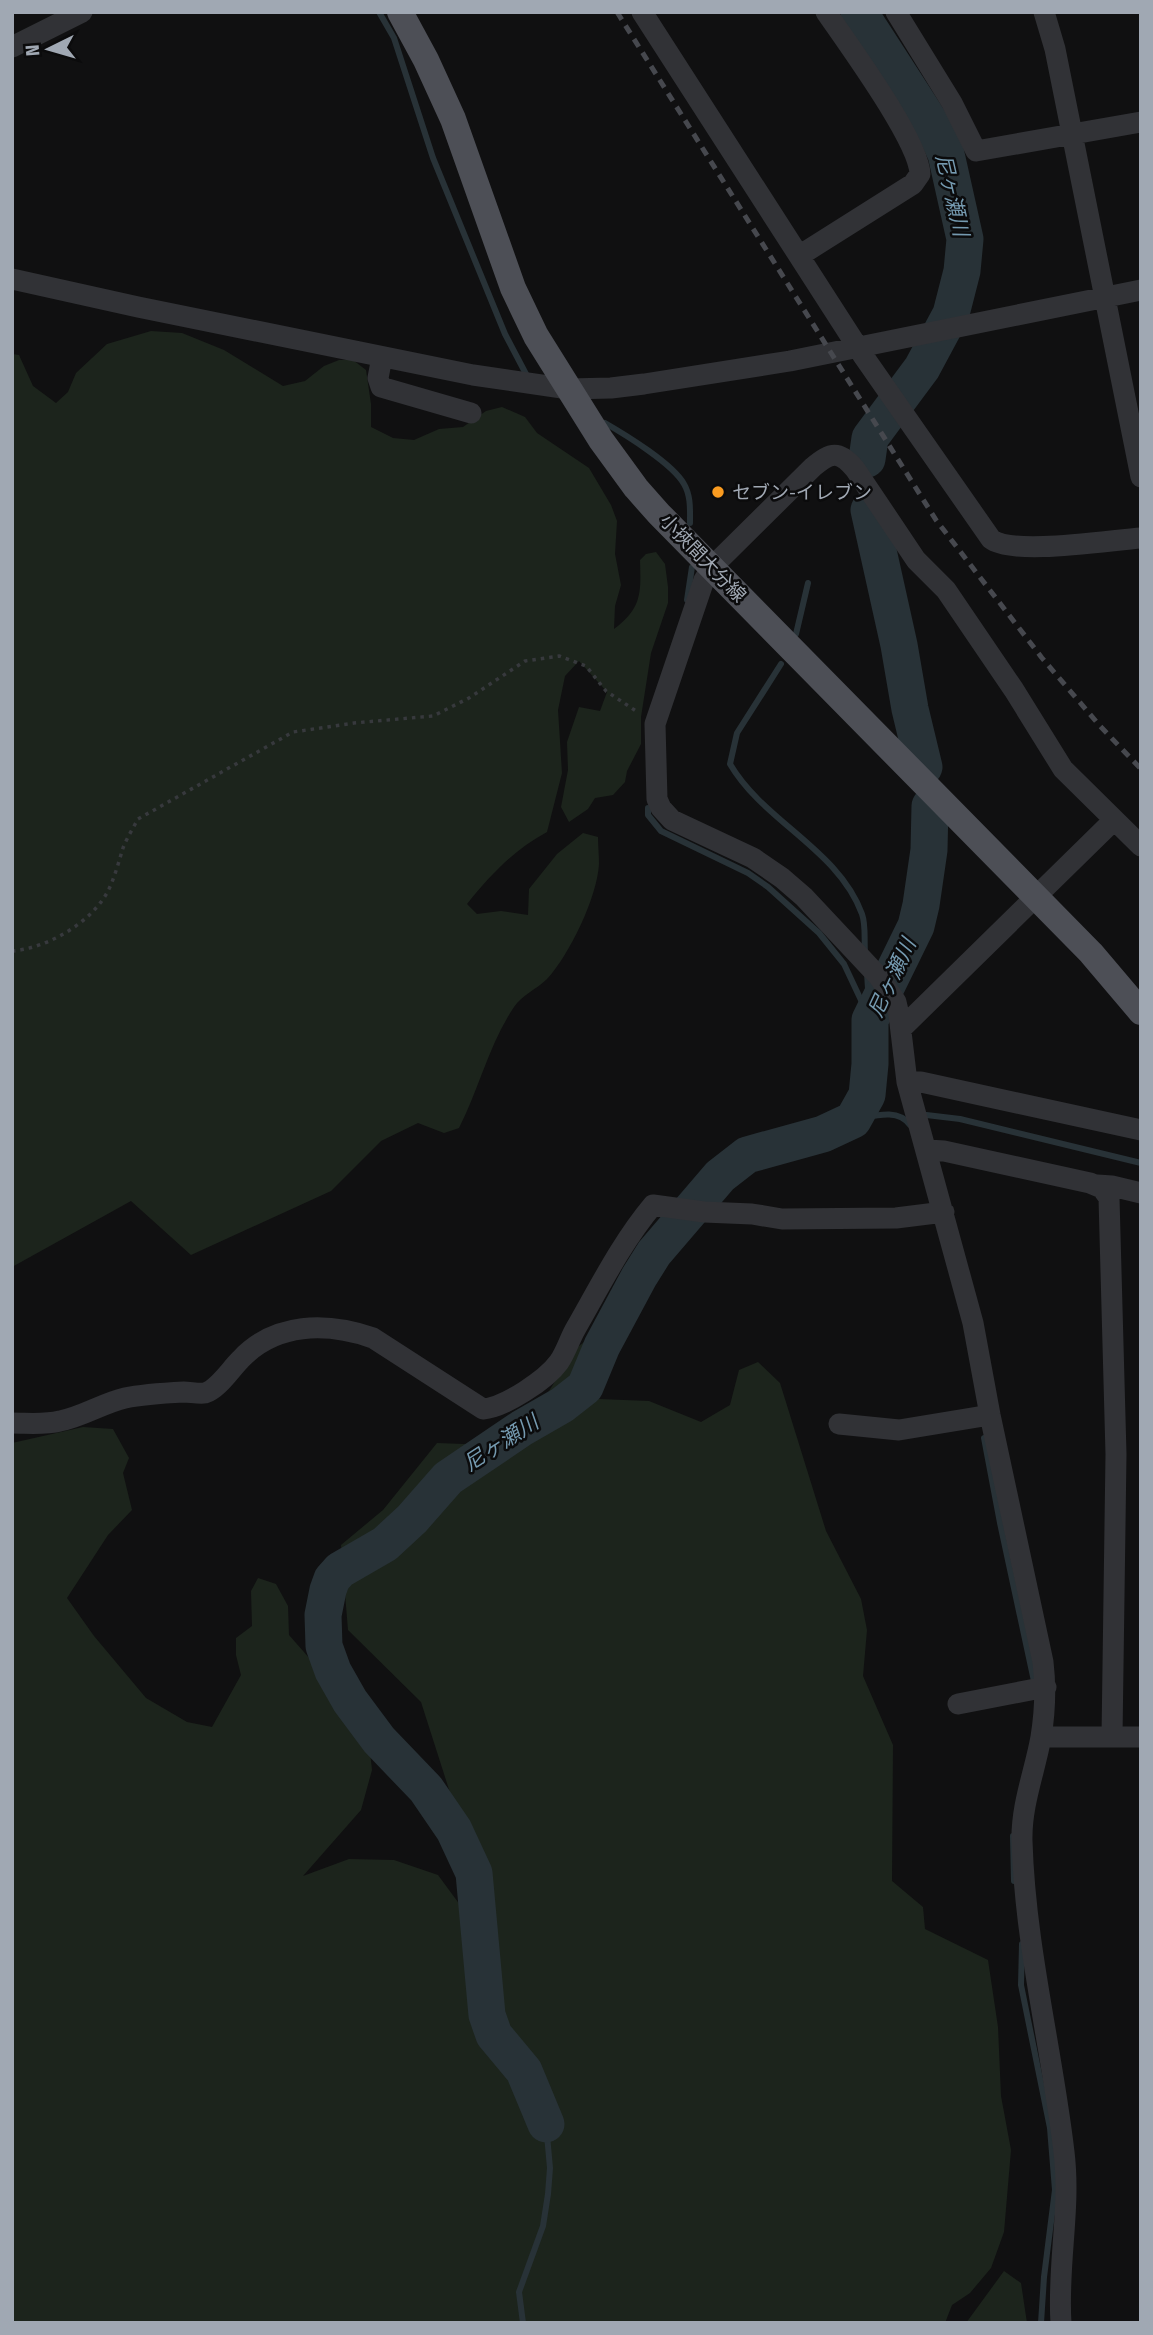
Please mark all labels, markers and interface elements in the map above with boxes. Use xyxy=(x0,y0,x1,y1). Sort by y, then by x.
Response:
north arrow xyxy=(14,14,84,84)
text: N xyxy=(21,44,45,57)
water label: 尼ヶ瀬川 xyxy=(930,151,975,241)
place label: セブン-イレブン xyxy=(732,481,872,504)
marker: セブン-イレブン xyxy=(710,484,726,500)
street label: 小挾間大分線 xyxy=(655,509,751,607)
water label: 尼ヶ瀬川 xyxy=(862,933,922,1022)
water label: 尼ヶ瀬川 xyxy=(459,1408,545,1477)

